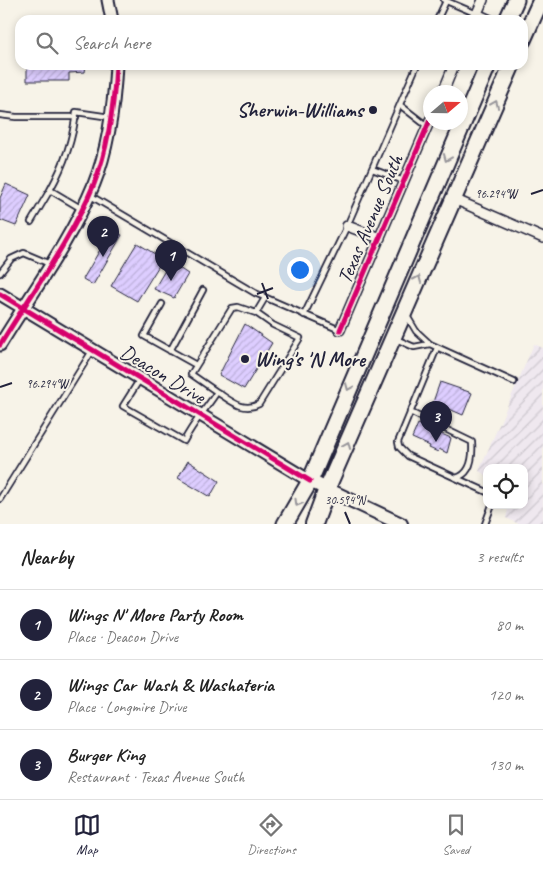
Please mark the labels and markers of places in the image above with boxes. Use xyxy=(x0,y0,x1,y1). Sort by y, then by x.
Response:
place label: Sherwin-Williams xyxy=(237,97,366,123)
marker: Sherwin-Williams xyxy=(367,104,379,116)
pin: 2 xyxy=(87,216,119,257)
pin: 1 xyxy=(155,240,187,281)
place label: Wing's 'N More xyxy=(255,346,367,372)
marker: Wing's 'N More xyxy=(239,353,251,365)
pin: 3 xyxy=(420,401,452,442)

